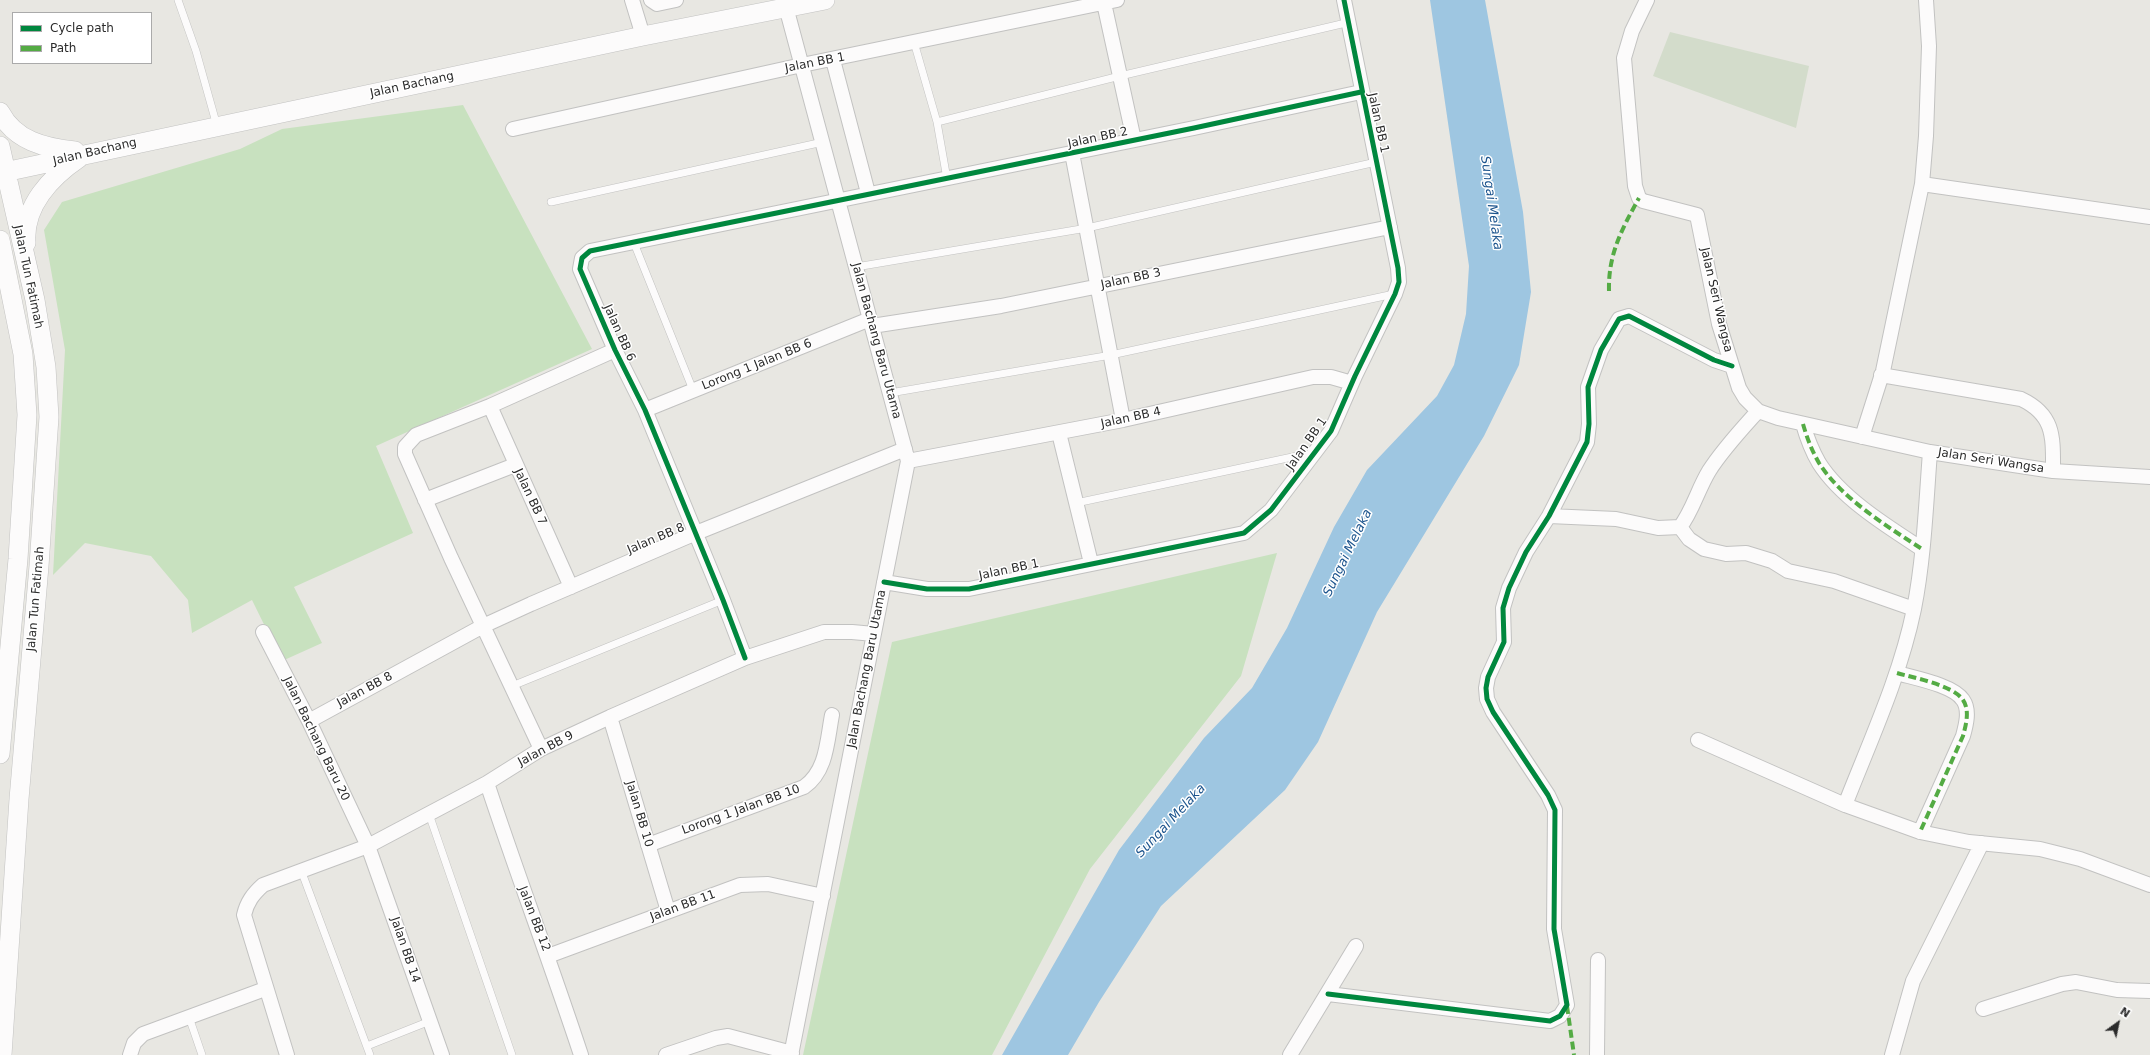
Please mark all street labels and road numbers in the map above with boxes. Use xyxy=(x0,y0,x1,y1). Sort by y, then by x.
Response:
street label: Jalan BB 1 xyxy=(784,50,846,76)
street label: Jalan Bachang xyxy=(369,69,455,101)
street label: Jalan BB 1 xyxy=(1365,92,1391,154)
street label: Jalan BB 2 xyxy=(1067,125,1129,151)
street label: Jalan Bachang xyxy=(52,135,138,169)
street label: Jalan Tun Fatimah xyxy=(10,224,46,330)
street label: Jalan Seri Wangsa xyxy=(1697,246,1735,354)
street label: Jalan Bachang Baru Utama xyxy=(848,261,904,421)
street label: Jalan BB 3 xyxy=(1100,266,1162,292)
street label: Jalan BB 6 xyxy=(600,302,638,364)
street label: Lorong 1 Jalan BB 6 xyxy=(700,336,814,394)
street label: Jalan BB 4 xyxy=(1100,405,1162,431)
street label: Jalan BB 1 xyxy=(1284,415,1330,473)
street label: Jalan Seri Wangsa xyxy=(1937,445,2045,477)
street label: Jalan BB 7 xyxy=(511,466,549,528)
street label: Jalan BB 8 xyxy=(625,520,687,558)
street label: Jalan Tun Fatimah xyxy=(24,546,48,652)
street label: Jalan BB 1 xyxy=(978,557,1040,583)
street label: Jalan Bachang Baru Utama xyxy=(845,589,889,749)
street label: Jalan BB 8 xyxy=(335,669,395,711)
street label: Jalan Bachang Baru 20 xyxy=(280,675,352,803)
street label: Jalan BB 9 xyxy=(516,728,576,770)
street label: Jalan BB 10 xyxy=(622,779,656,849)
street label: Lorong 1 Jalan BB 10 xyxy=(680,782,802,838)
street label: Jalan BB 12 xyxy=(515,884,553,954)
street label: Jalan BB 11 xyxy=(648,888,718,924)
street label: Jalan BB 14 xyxy=(387,915,423,985)

